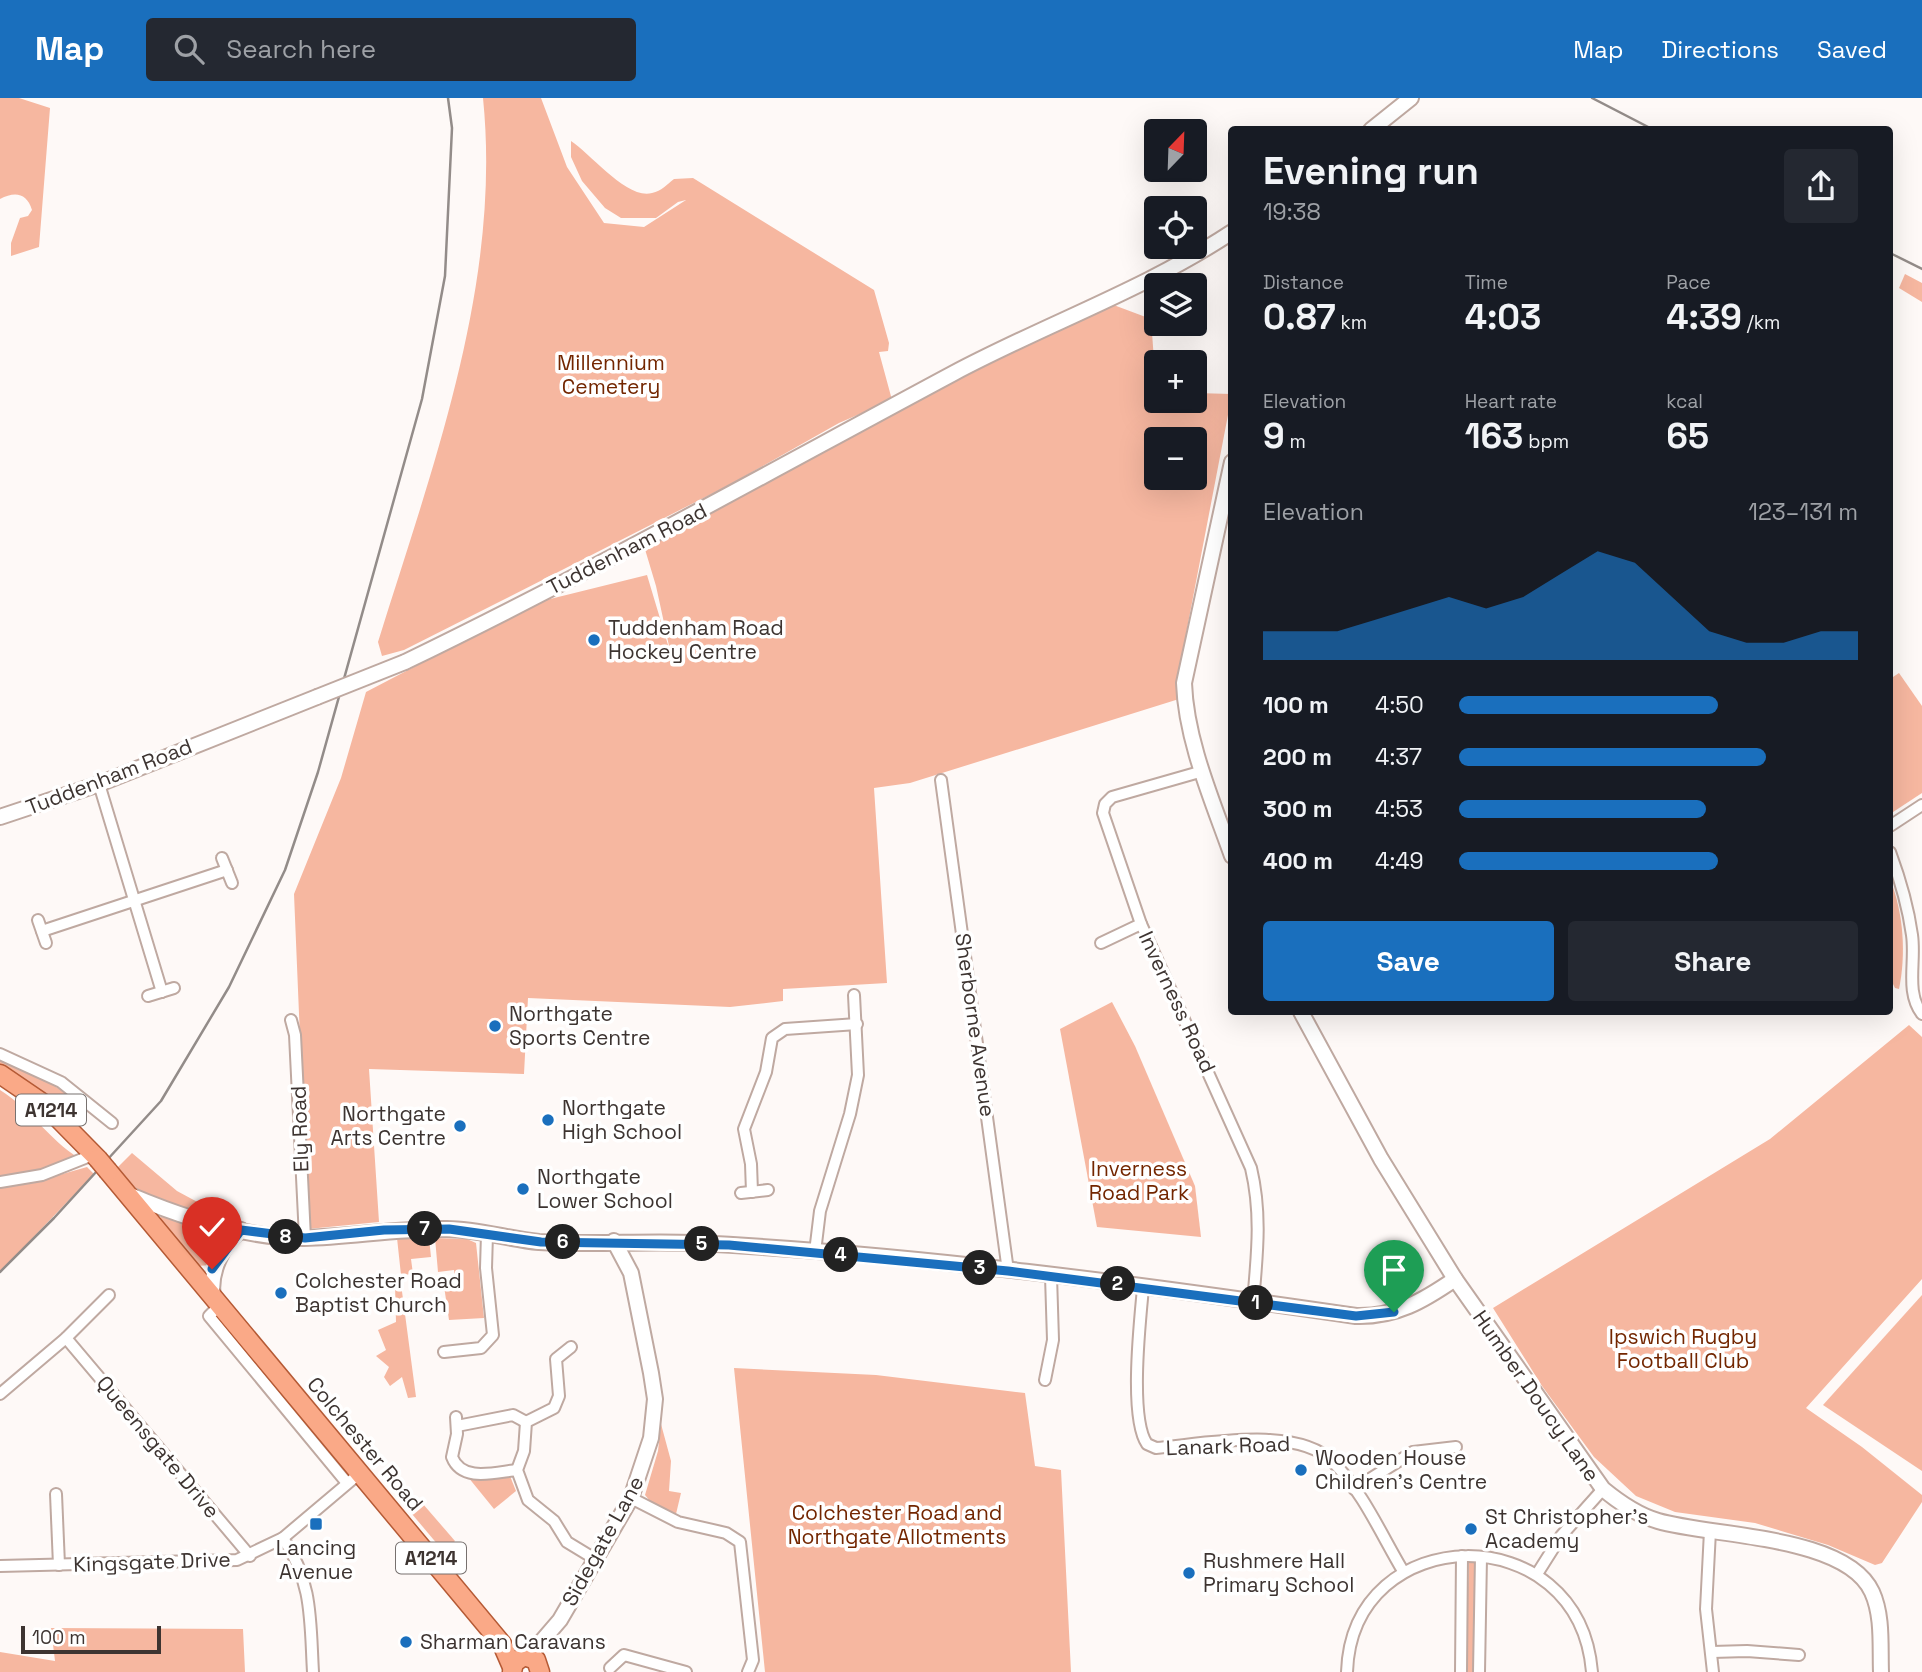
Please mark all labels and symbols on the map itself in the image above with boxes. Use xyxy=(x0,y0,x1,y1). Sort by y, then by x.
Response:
north arrow xyxy=(1144,119,1208,182)
park label: Millennium Cemetery xyxy=(557,349,665,400)
street label: Tuddenham Road xyxy=(542,497,711,601)
place label: Tuddenham Road Hockey Centre xyxy=(608,614,784,665)
marker: Tuddenham Road Hockey Centre xyxy=(586,632,602,648)
street label: Tuddenham Road xyxy=(22,732,196,821)
street label: Inverness Road xyxy=(1133,927,1222,1077)
street label: Sherborne Avenue xyxy=(949,931,1002,1118)
place label: Northgate Sports Centre xyxy=(509,1000,651,1051)
marker: Northgate Sports Centre xyxy=(487,1018,503,1034)
street label: Ely Road xyxy=(284,1085,315,1173)
road number: A1214 xyxy=(16,1094,86,1126)
place label: Northgate High School xyxy=(562,1094,682,1145)
place label: Northgate Arts Centre xyxy=(331,1100,446,1151)
marker: Northgate High School xyxy=(540,1112,556,1128)
marker: Northgate Arts Centre xyxy=(452,1118,468,1134)
park label: Inverness Road Park xyxy=(1089,1155,1189,1206)
place label: Northgate Lower School xyxy=(537,1163,673,1214)
marker: Northgate Lower School xyxy=(515,1181,531,1197)
pin xyxy=(182,1197,242,1269)
pin: 7 xyxy=(408,1212,442,1246)
pin: 8 xyxy=(268,1220,304,1254)
pin: 6 xyxy=(546,1224,580,1260)
pin: 5 xyxy=(684,1226,720,1262)
pin: 4 xyxy=(824,1238,858,1272)
pin xyxy=(1364,1240,1424,1312)
pin: 3 xyxy=(962,1250,998,1286)
pin: 2 xyxy=(1100,1266,1136,1302)
place label: Colchester Road Baptist Church xyxy=(295,1267,462,1318)
marker: Colchester Road Baptist Church xyxy=(273,1285,289,1301)
pin: 1 xyxy=(1238,1286,1274,1320)
street label: Humber Doucy Lane xyxy=(1467,1305,1606,1487)
park label: Ipswich Rugby Football Club xyxy=(1609,1323,1757,1374)
street label: Queensgate Drive xyxy=(91,1370,226,1524)
street label: Colchester Road xyxy=(301,1371,429,1516)
street label: Lanark Road xyxy=(1165,1430,1291,1461)
place label: Wooden House Children's Centre xyxy=(1315,1444,1487,1495)
marker: Wooden House Children's Centre xyxy=(1293,1462,1309,1478)
street label: Sidegate Lane xyxy=(556,1471,649,1611)
park label: Colchester Road and Northgate Allotments xyxy=(788,1499,1006,1550)
place label: St Christopher's Academy xyxy=(1485,1503,1648,1554)
marker: Lancing Avenue xyxy=(308,1516,324,1532)
marker: St Christopher's Academy xyxy=(1463,1521,1479,1537)
place label: Lancing Avenue xyxy=(276,1534,356,1585)
road number: A1214 xyxy=(396,1542,466,1574)
street label: Kingsgate Drive xyxy=(73,1545,231,1578)
place label: Rushmere Hall Primary School xyxy=(1203,1547,1354,1598)
marker: Rushmere Hall Primary School xyxy=(1181,1565,1197,1581)
scale bar xyxy=(21,1623,161,1655)
place label: Sharman Caravans xyxy=(420,1628,606,1655)
marker: Sharman Caravans xyxy=(398,1634,414,1650)

